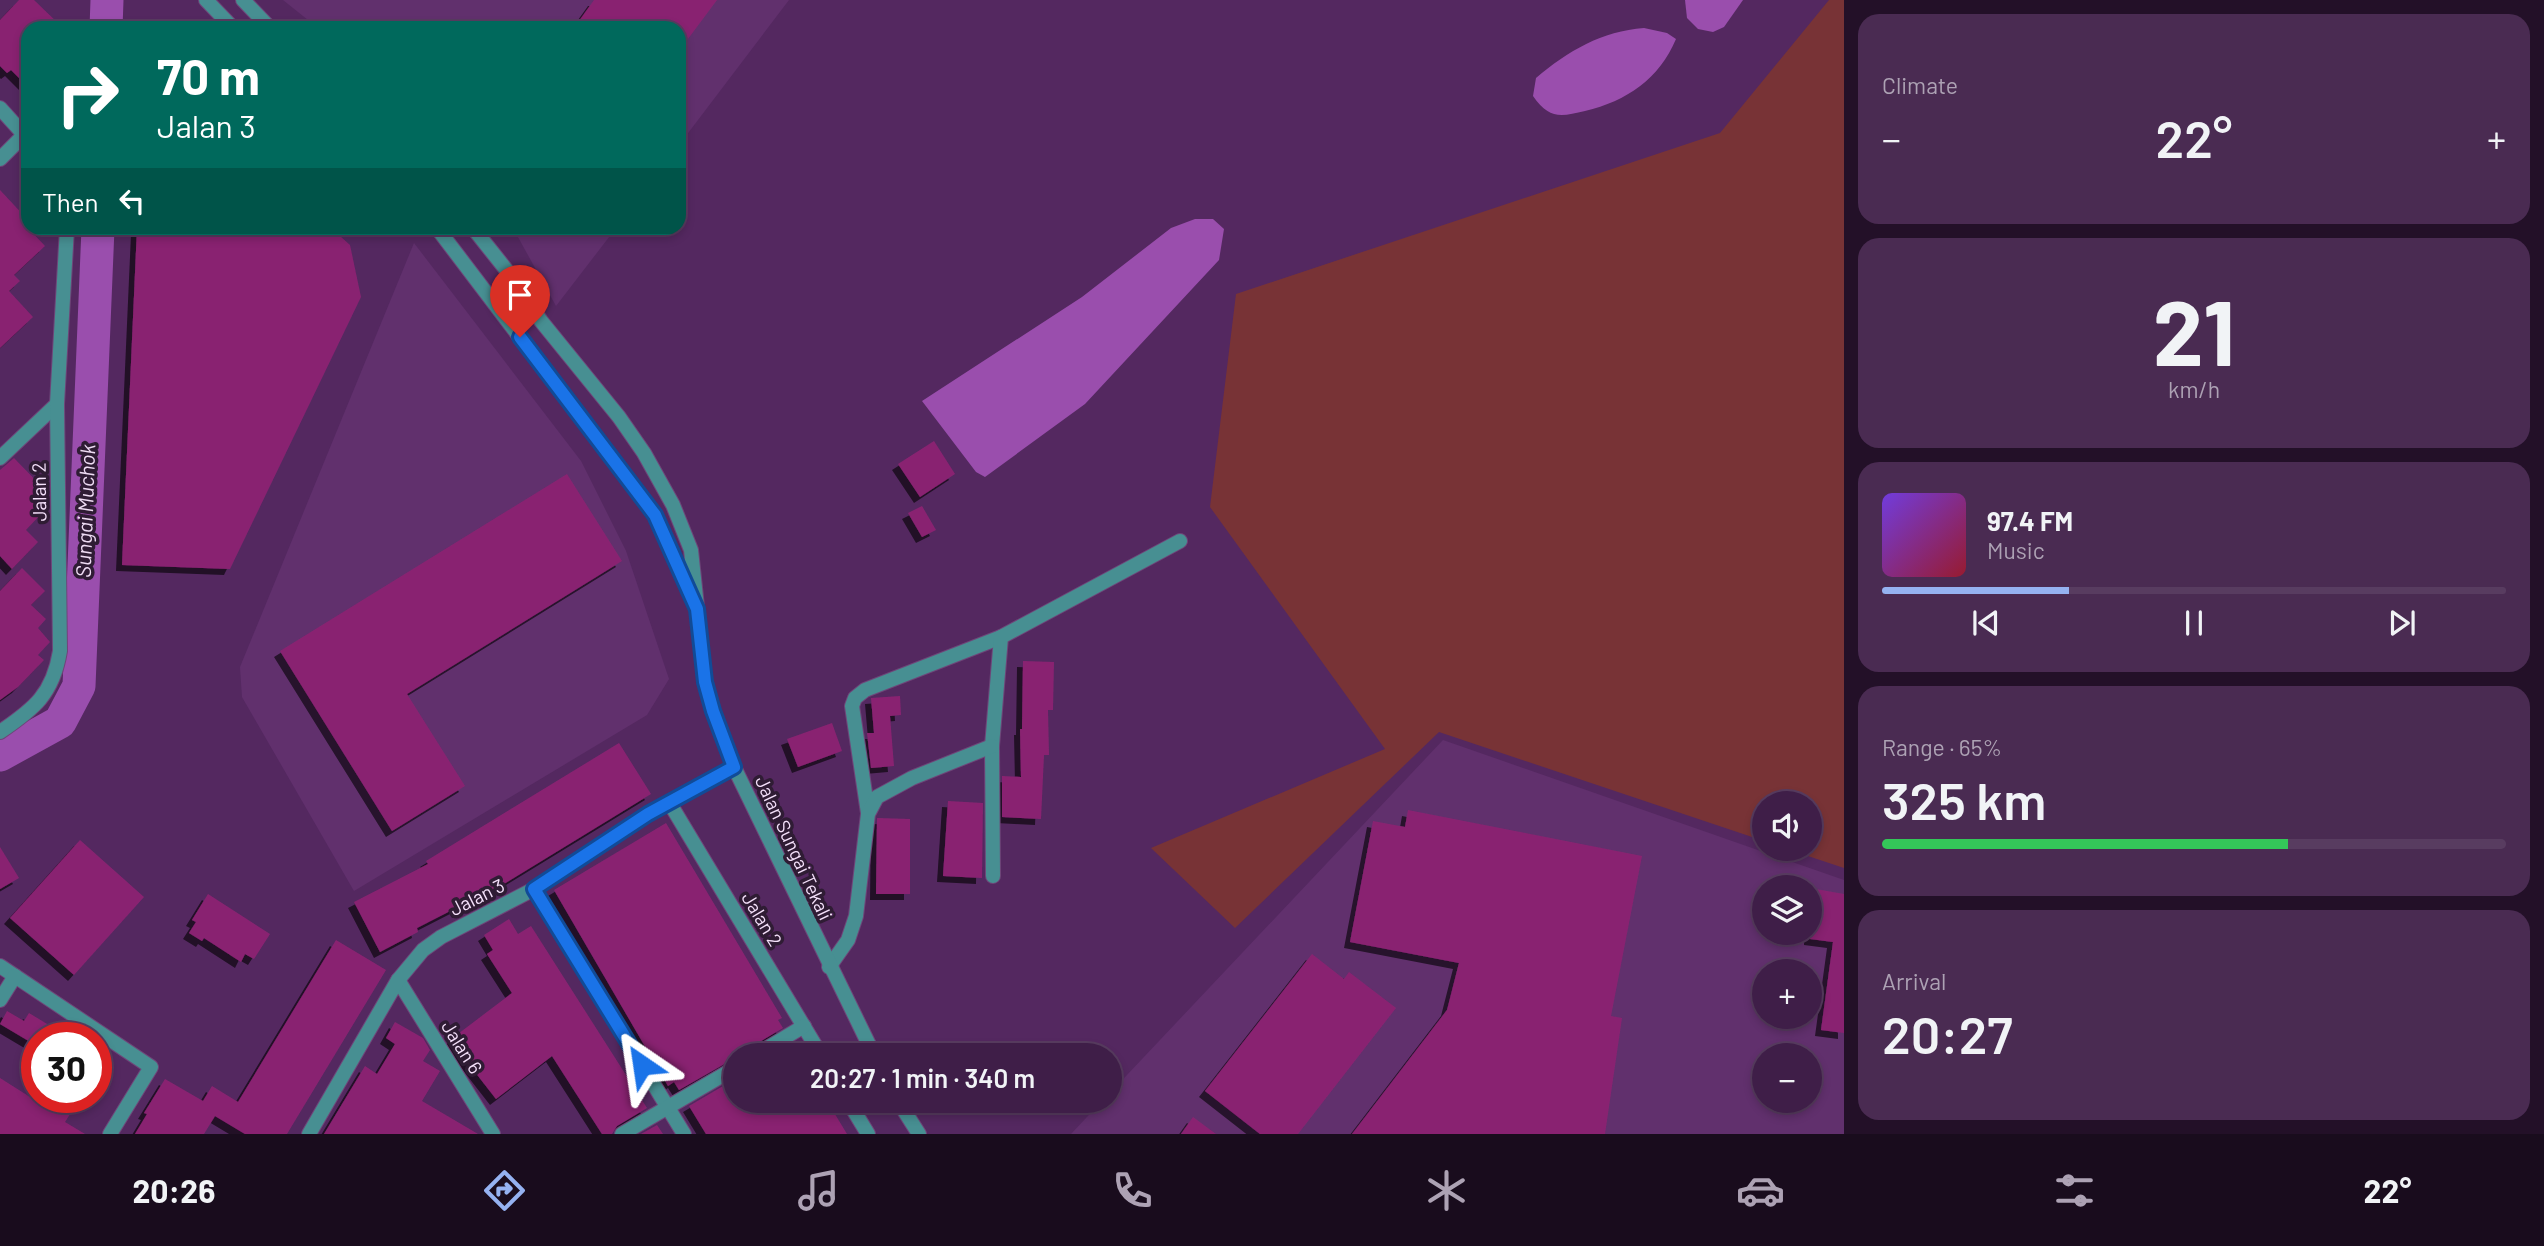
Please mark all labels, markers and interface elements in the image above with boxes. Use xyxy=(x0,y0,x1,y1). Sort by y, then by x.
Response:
text: 70 m xyxy=(157,46,260,105)
icon: right xyxy=(42,49,133,140)
text: Climate xyxy=(1882,71,1958,99)
text: Jalan 3 xyxy=(157,106,256,144)
text: 22° xyxy=(2156,106,2232,168)
text: − xyxy=(1882,115,1901,161)
text: + xyxy=(2487,115,2506,161)
icon: left xyxy=(113,182,151,220)
text: Then xyxy=(42,186,99,217)
pin xyxy=(490,265,550,337)
text: 21 xyxy=(2153,275,2235,384)
icon: arrive xyxy=(501,276,539,314)
text: km/h xyxy=(2168,375,2220,403)
water label: Sungai Muchok xyxy=(70,443,99,578)
street label: Jalan 2 xyxy=(26,462,51,522)
text: 97.4 FM xyxy=(1987,505,2073,536)
text: Music xyxy=(1987,536,2045,564)
icon: previous xyxy=(1967,604,2005,642)
icon: pause xyxy=(2175,604,2213,642)
icon: next xyxy=(2383,604,2421,642)
text: Range · 65% xyxy=(1882,733,2002,761)
text: 325 km xyxy=(1882,768,2046,830)
street label: Jalan Sungai Tekali xyxy=(751,772,838,924)
map controls xyxy=(1752,791,1822,1113)
button: sound xyxy=(1752,791,1822,861)
street label: Jalan 3 xyxy=(445,873,508,920)
button: layers xyxy=(1752,875,1822,945)
street label: Jalan 2 xyxy=(737,888,787,950)
button: + xyxy=(1752,959,1822,1029)
text: Arrival xyxy=(1882,967,1946,995)
text: 20:27 xyxy=(1882,1002,2013,1064)
street label: Jalan 6 xyxy=(437,1016,488,1078)
speed limit sign: 30 xyxy=(21,1022,112,1113)
position arrow xyxy=(605,1028,679,1102)
button: − xyxy=(1752,1043,1822,1113)
text: 20:27 · 1 min · 340 m xyxy=(810,1062,1035,1093)
icon: directions xyxy=(480,1166,529,1215)
icon: music xyxy=(794,1166,843,1215)
icon: phone xyxy=(1108,1166,1157,1215)
icon: climate xyxy=(1422,1166,1471,1215)
icon: car xyxy=(1736,1166,1785,1215)
icon: filters xyxy=(2050,1166,2099,1215)
text: 20:26 xyxy=(132,1171,215,1209)
text: 22° xyxy=(2364,1171,2411,1209)

